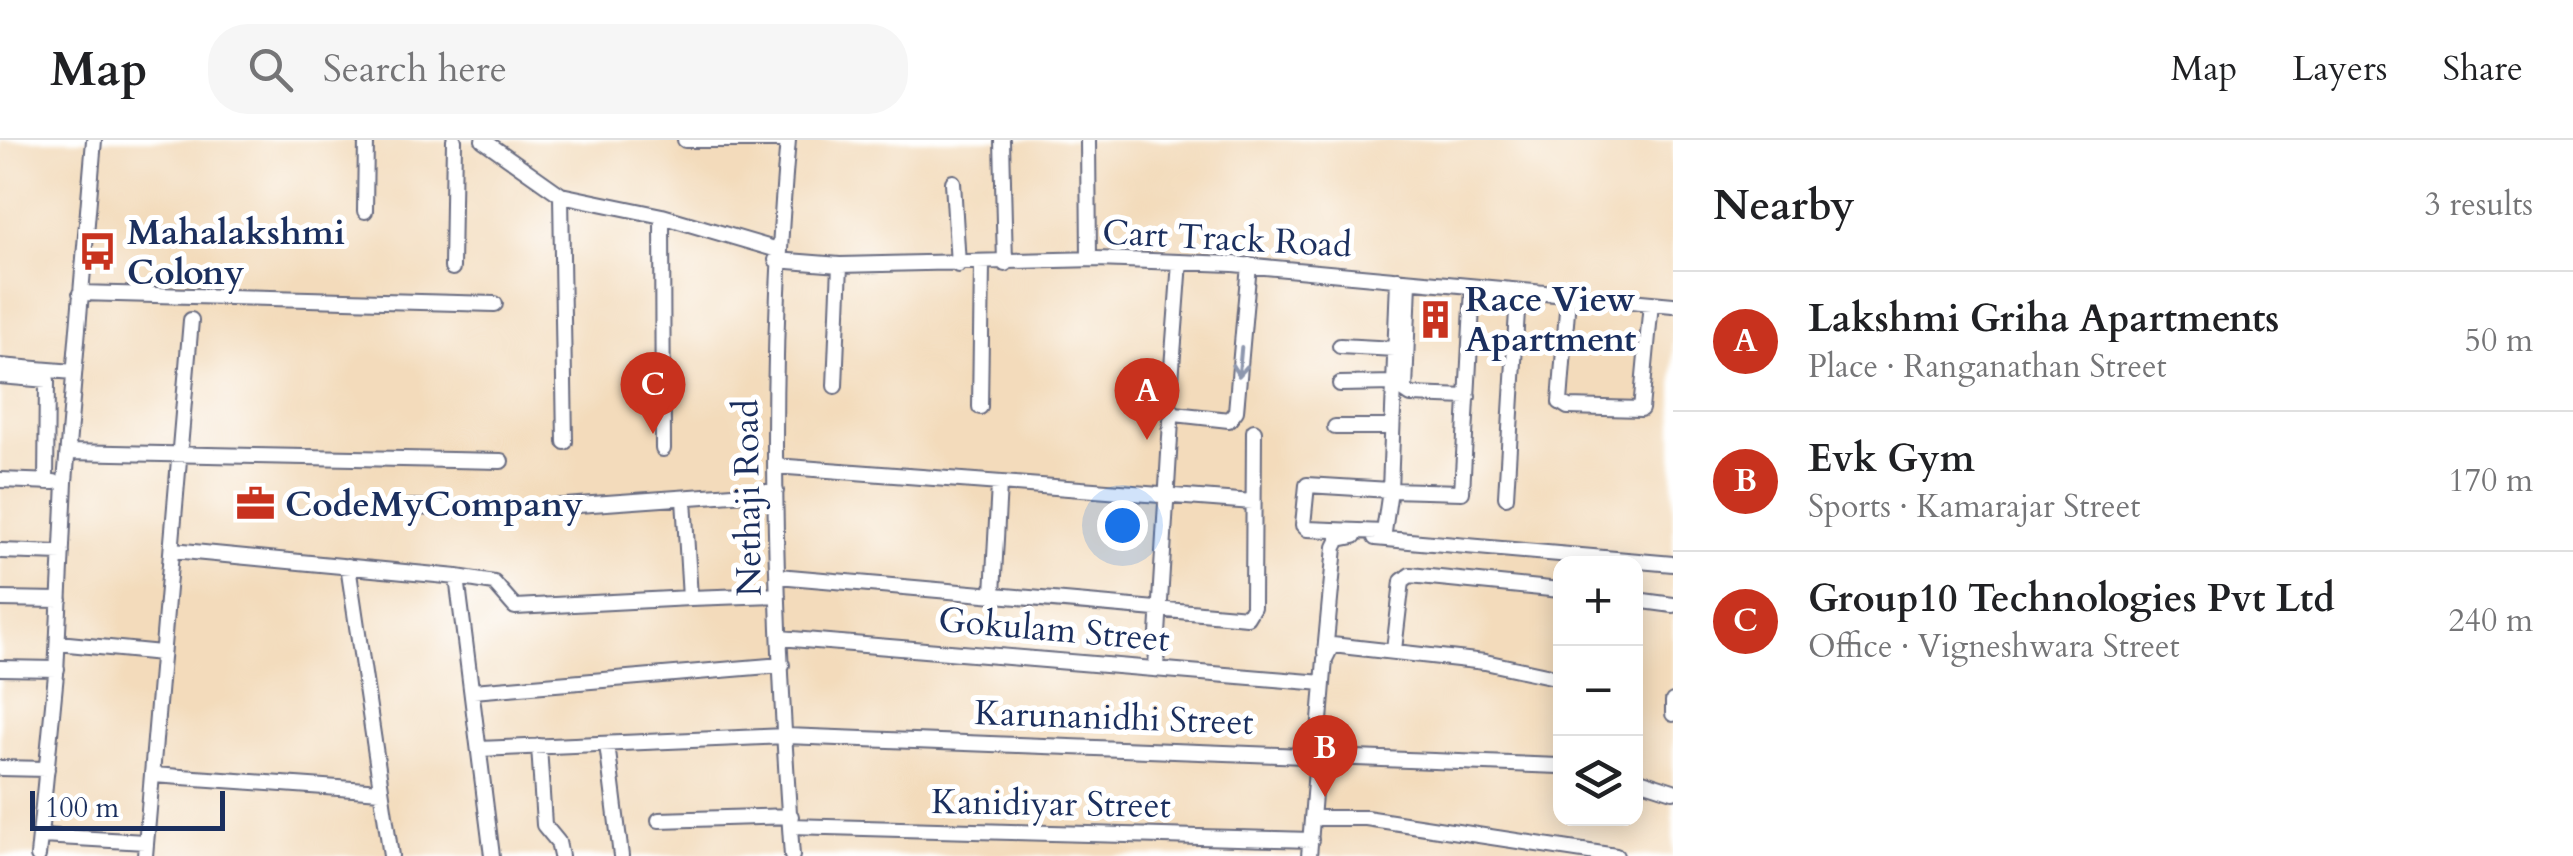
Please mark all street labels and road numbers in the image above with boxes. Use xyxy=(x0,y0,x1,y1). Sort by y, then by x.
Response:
street label: Cart Track Road xyxy=(1101,208,1353,270)
street label: Nethaji Road xyxy=(722,399,774,597)
street label: Gokulam Street xyxy=(936,596,1171,664)
street label: Karunanidhi Street xyxy=(974,689,1254,747)
street label: Kanidiyar Street xyxy=(931,778,1171,830)

